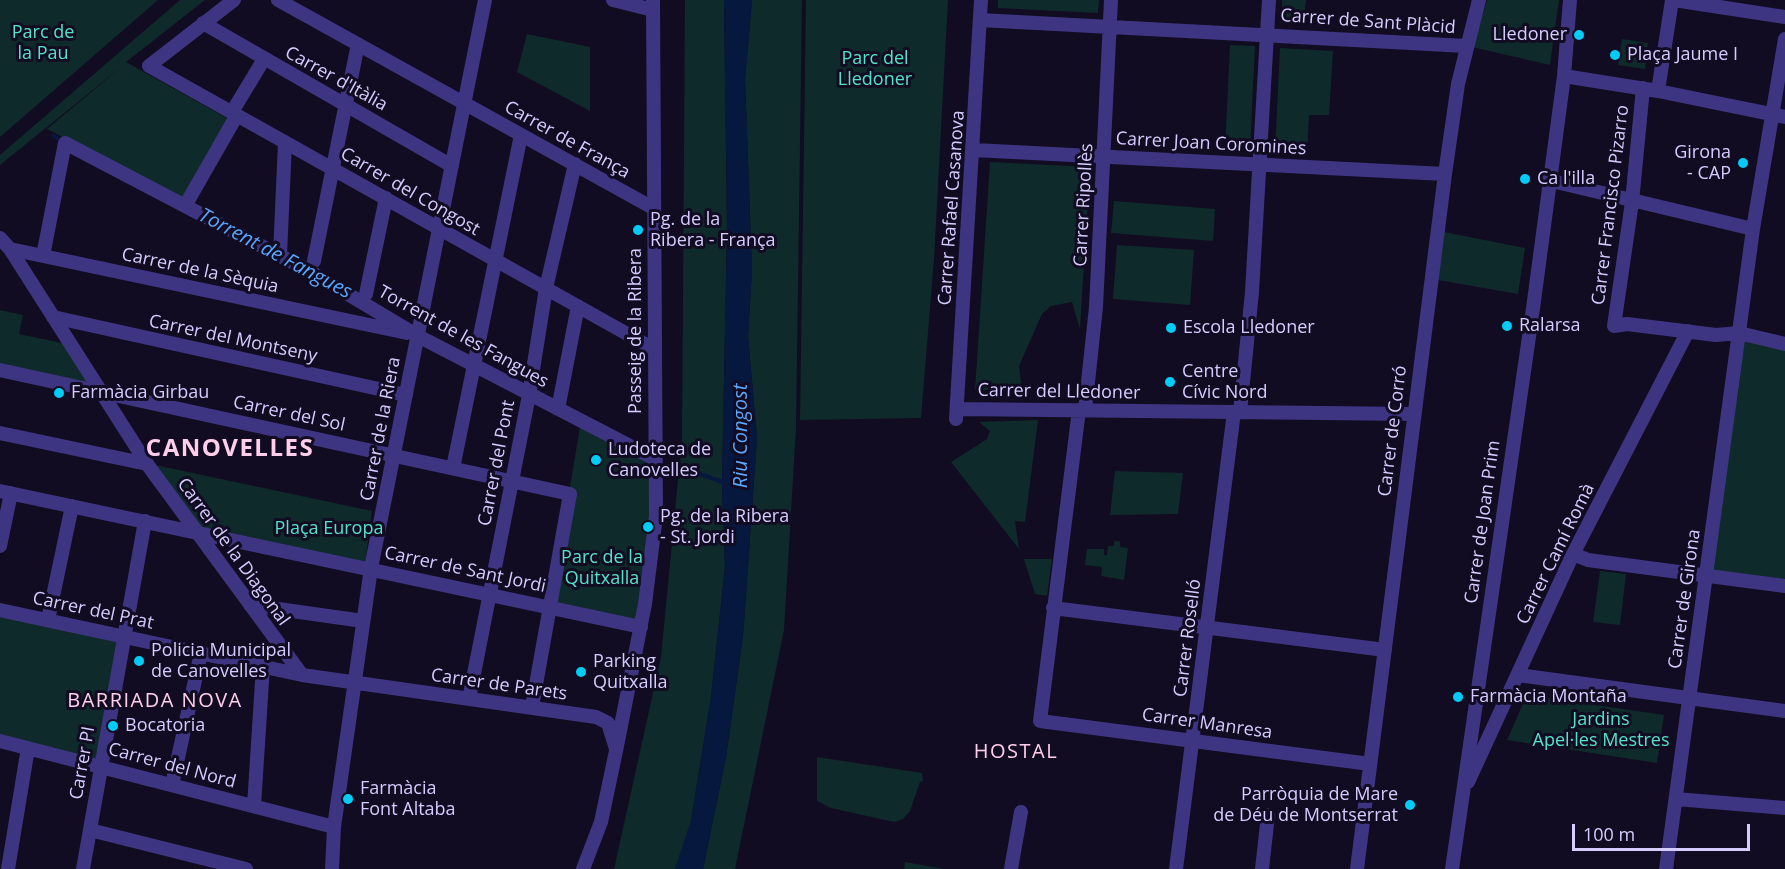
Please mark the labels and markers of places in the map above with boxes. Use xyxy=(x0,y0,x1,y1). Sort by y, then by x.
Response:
place label: Lledoner xyxy=(1493,24,1567,46)
marker: Lledoner xyxy=(1572,28,1586,42)
place label: Plaça Jaume I xyxy=(1627,44,1738,66)
marker: Plaça Jaume I xyxy=(1608,48,1622,62)
place label: Girona - CAP xyxy=(1674,142,1731,184)
marker: Girona - CAP xyxy=(1736,156,1750,170)
place label: Ca l'illa xyxy=(1537,168,1595,190)
marker: Ca l'illa xyxy=(1518,172,1532,186)
place label: Pg. de la Ribera - França xyxy=(650,209,776,252)
marker: Pg. de la Ribera - França xyxy=(631,223,645,237)
place label: Ralarsa xyxy=(1519,315,1581,337)
place label: Escola Lledoner xyxy=(1183,317,1315,339)
marker: Ralarsa xyxy=(1500,319,1514,333)
marker: Escola Lledoner xyxy=(1164,321,1178,335)
place label: Centre Cívic Nord xyxy=(1182,361,1267,404)
marker: Centre Cívic Nord xyxy=(1163,375,1177,389)
place label: Farmàcia Girbau xyxy=(71,382,209,404)
marker: Farmàcia Girbau xyxy=(52,386,66,400)
place label: Ludoteca de Canovelles xyxy=(608,439,711,482)
marker: Ludoteca de Canovelles xyxy=(589,453,603,467)
place label: Pg. de la Ribera - St. Jordi xyxy=(660,506,789,548)
marker: Pg. de la Ribera - St. Jordi xyxy=(641,520,655,534)
place label: Policia Municipal de Canovelles xyxy=(151,640,291,682)
place label: Parking Quitxalla xyxy=(593,651,668,694)
marker: Policia Municipal de Canovelles xyxy=(132,654,146,668)
marker: Parking Quitxalla xyxy=(574,665,588,679)
place label: Farmàcia Montaña xyxy=(1470,686,1627,708)
marker: Farmàcia Montaña xyxy=(1451,690,1465,704)
place label: Bocatoria xyxy=(125,715,205,737)
marker: Bocatoria xyxy=(106,719,120,733)
place label: Farmàcia Font Altaba xyxy=(360,778,456,820)
place label: Parròquia de Mare de Déu de Montserrat xyxy=(1213,784,1398,826)
marker: Farmàcia Font Altaba xyxy=(341,792,355,806)
marker: Parròquia de Mare de Déu de Montserrat xyxy=(1403,798,1417,812)

